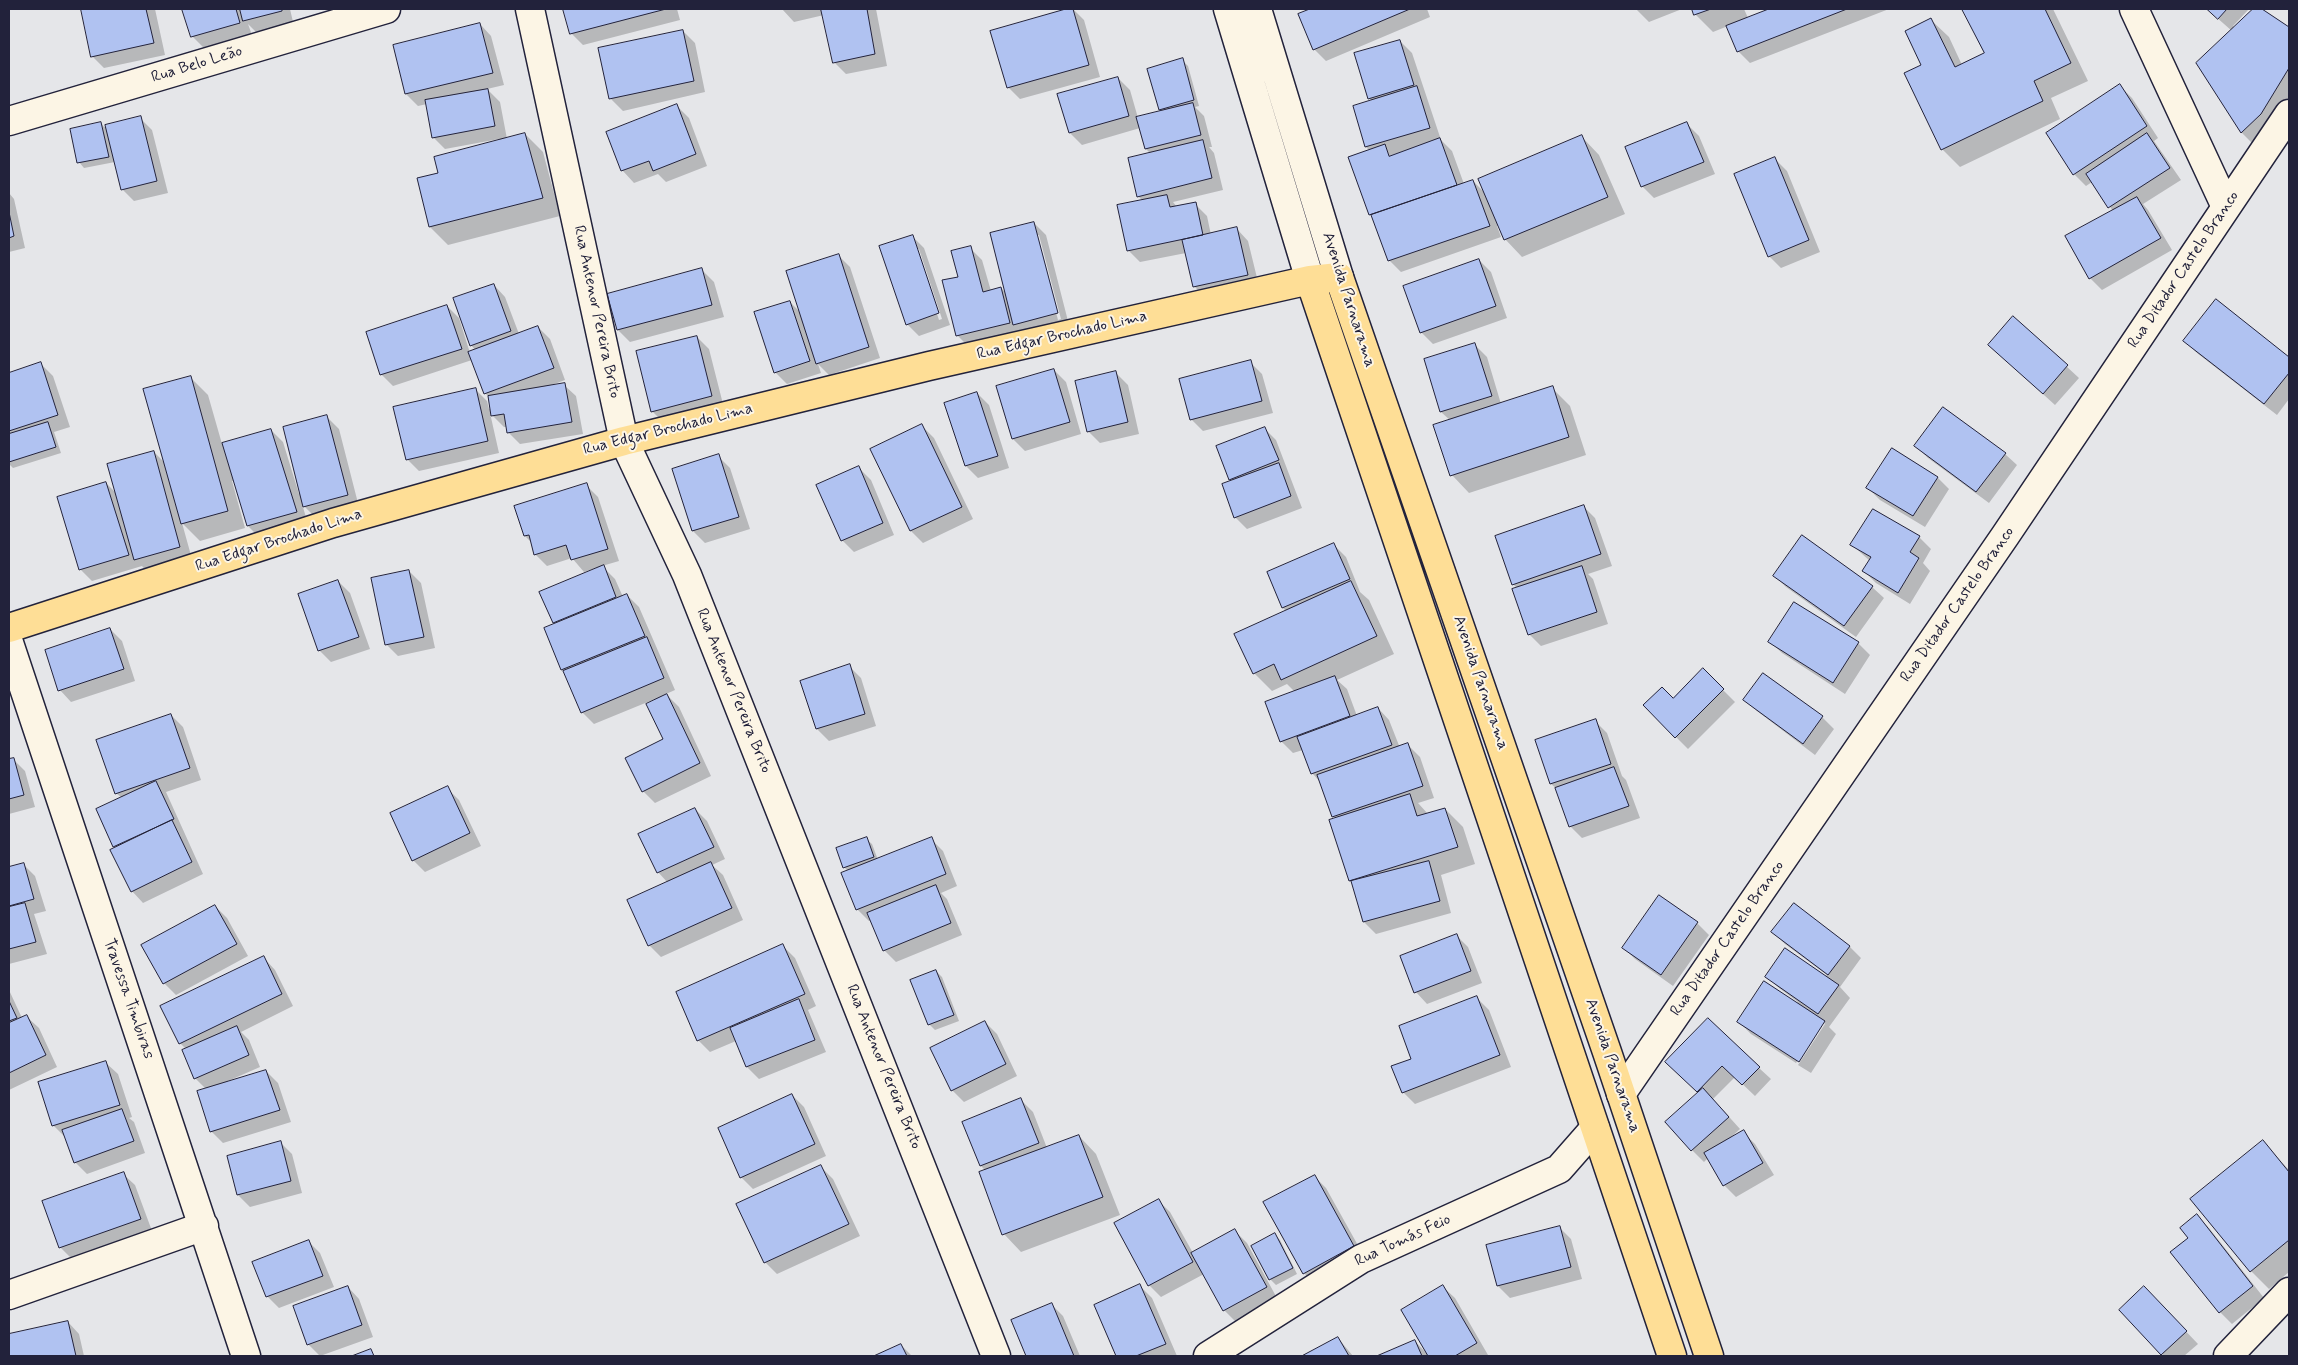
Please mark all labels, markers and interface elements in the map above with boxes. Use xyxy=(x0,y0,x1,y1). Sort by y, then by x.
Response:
street label: Rua Belo Leão xyxy=(149,42,245,88)
street label: Rua Ditador Castelo Branco xyxy=(2124,188,2244,352)
street label: Rua Antenor Pereira Brito xyxy=(568,224,624,400)
street label: Avenida Parnarama xyxy=(1317,230,1379,370)
street label: Rua Edgar Brochado Lima xyxy=(975,307,1149,365)
street label: Rua Edgar Brochado Lima xyxy=(581,400,755,460)
street label: Rua Edgar Brochado Lima xyxy=(193,505,365,577)
street label: Rua Ditador Castelo Branco xyxy=(1897,524,2019,686)
street label: Rua Antenor Pereira Brito xyxy=(691,606,775,776)
street label: Avenida Parnarama xyxy=(1448,613,1512,753)
street label: Rua Ditador Castelo Branco xyxy=(1667,858,1789,1020)
street label: Travessa Timbiras xyxy=(98,936,158,1062)
street label: Rua Antenor Pereira Brito xyxy=(841,982,925,1152)
street label: Avenida Parnarama xyxy=(1580,996,1644,1136)
street label: Rua Tomás Feio xyxy=(1352,1210,1454,1272)

